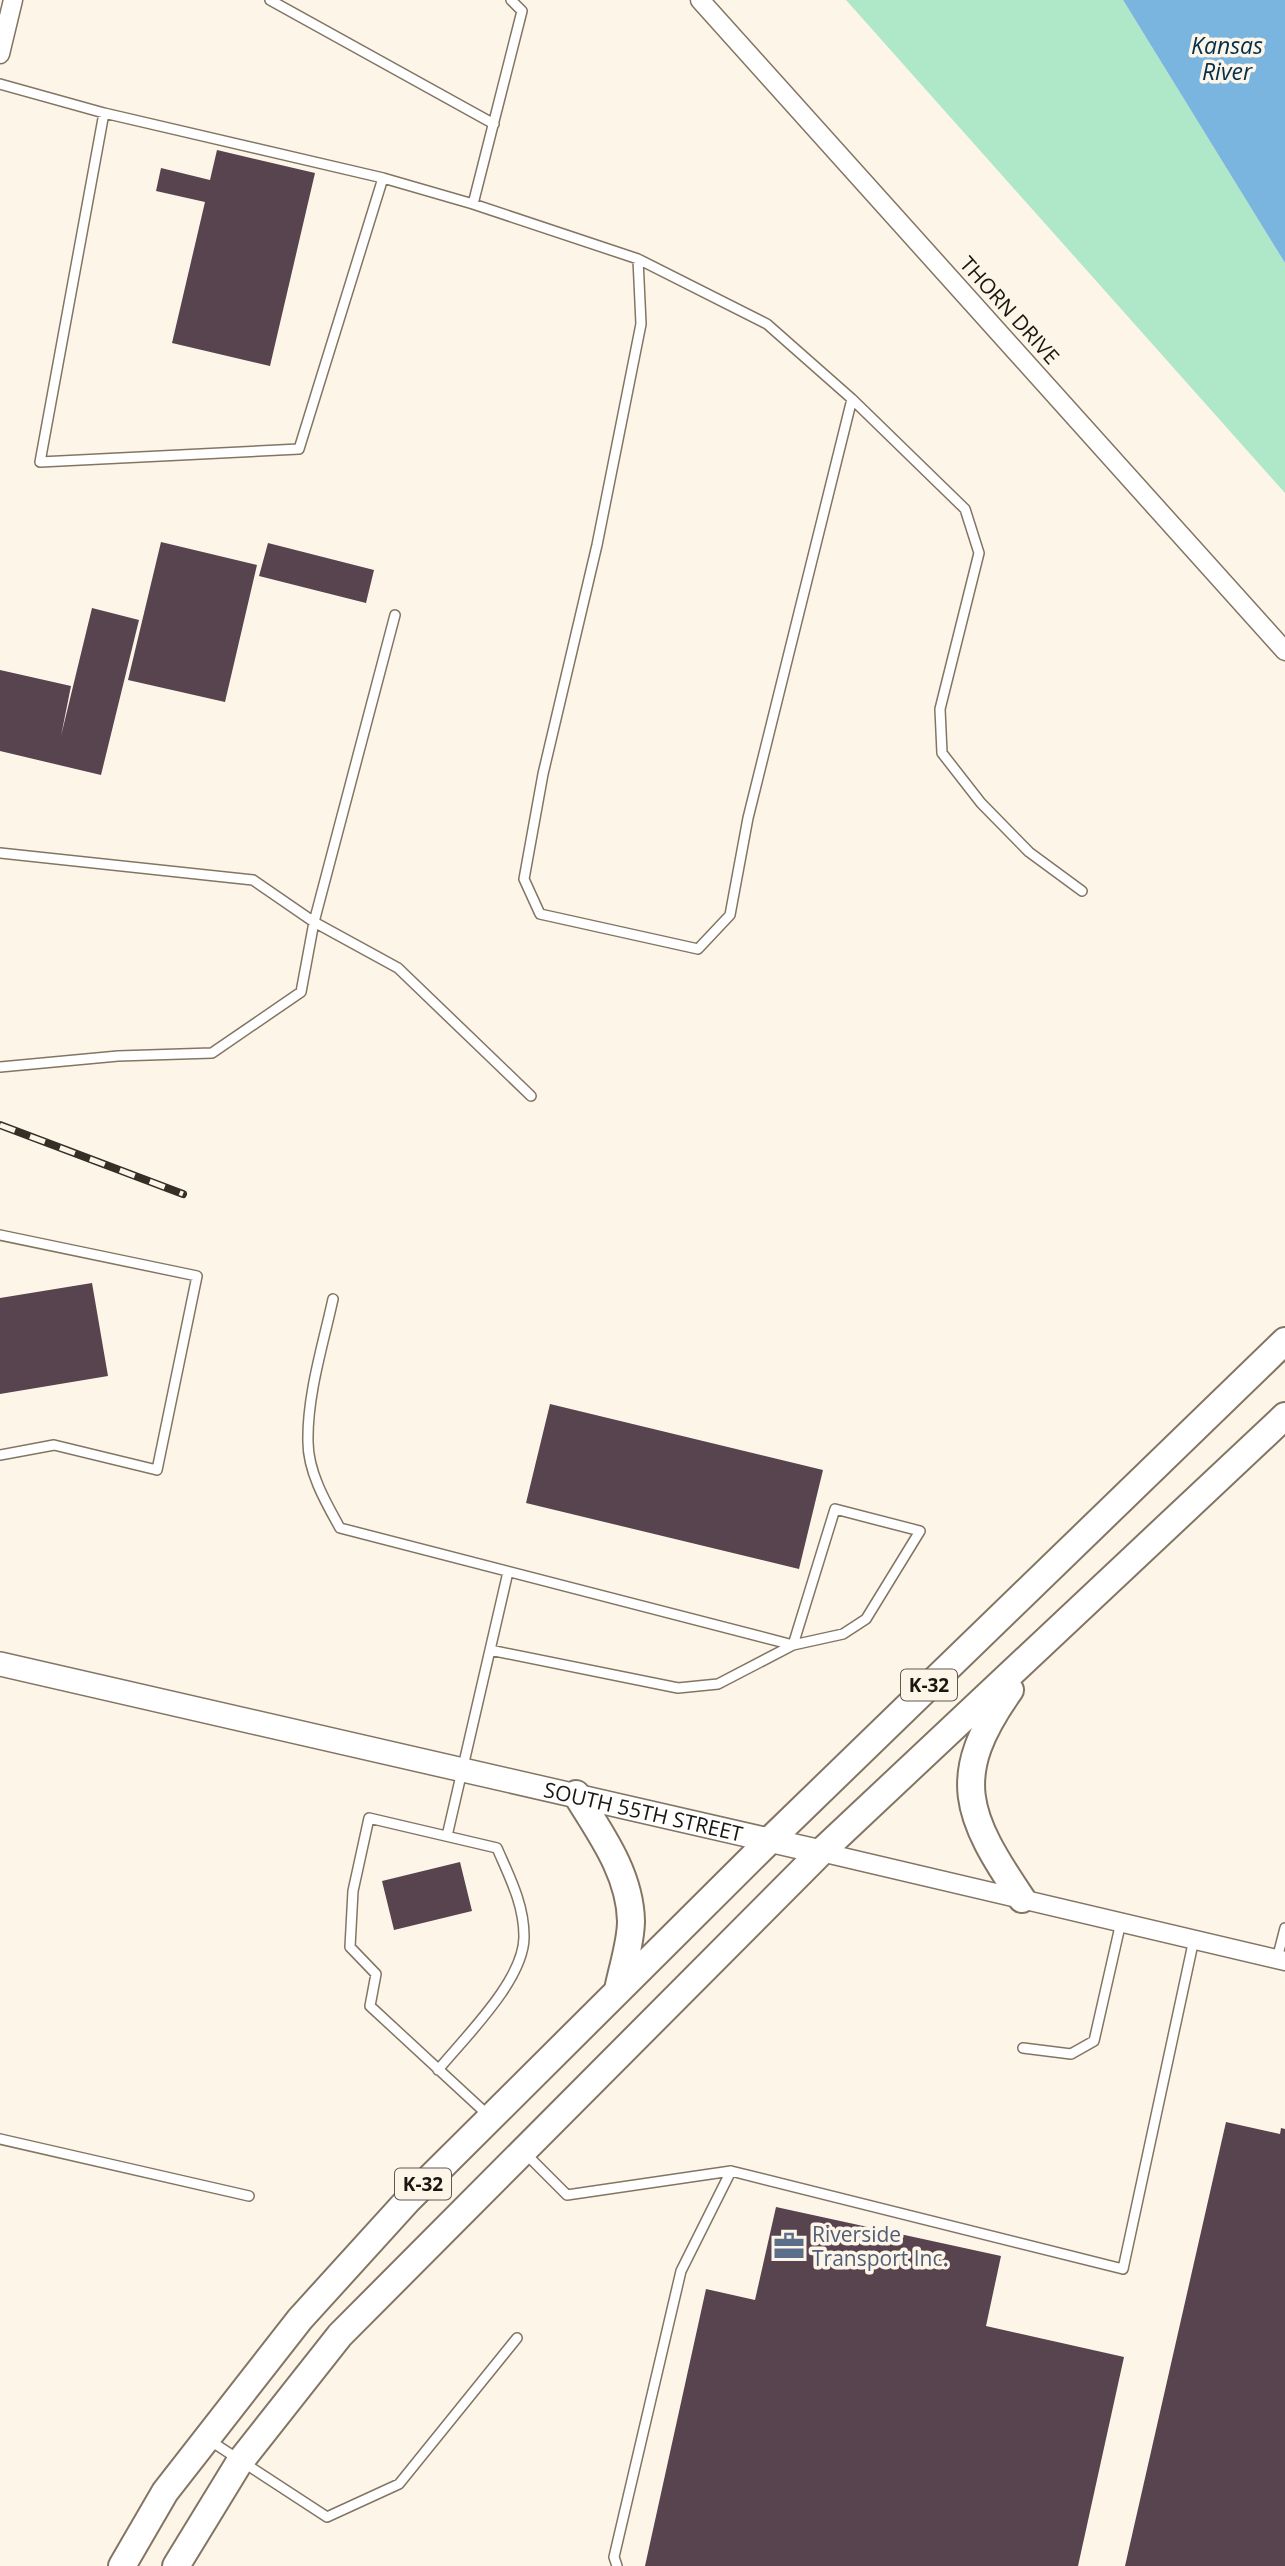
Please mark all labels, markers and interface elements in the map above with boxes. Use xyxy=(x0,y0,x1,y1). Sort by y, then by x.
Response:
water label: Kansas River xyxy=(1191,29,1263,87)
street label: THORN DRIVE xyxy=(954,250,1066,370)
road number: K-32 xyxy=(901,1670,957,1700)
street label: SOUTH 55TH STREET xyxy=(541,1775,746,1848)
road number: K-32 xyxy=(395,2168,451,2200)
place label: Riverside Transport Inc. xyxy=(812,2220,948,2272)
office icon: Riverside Transport Inc. xyxy=(772,2229,806,2263)

